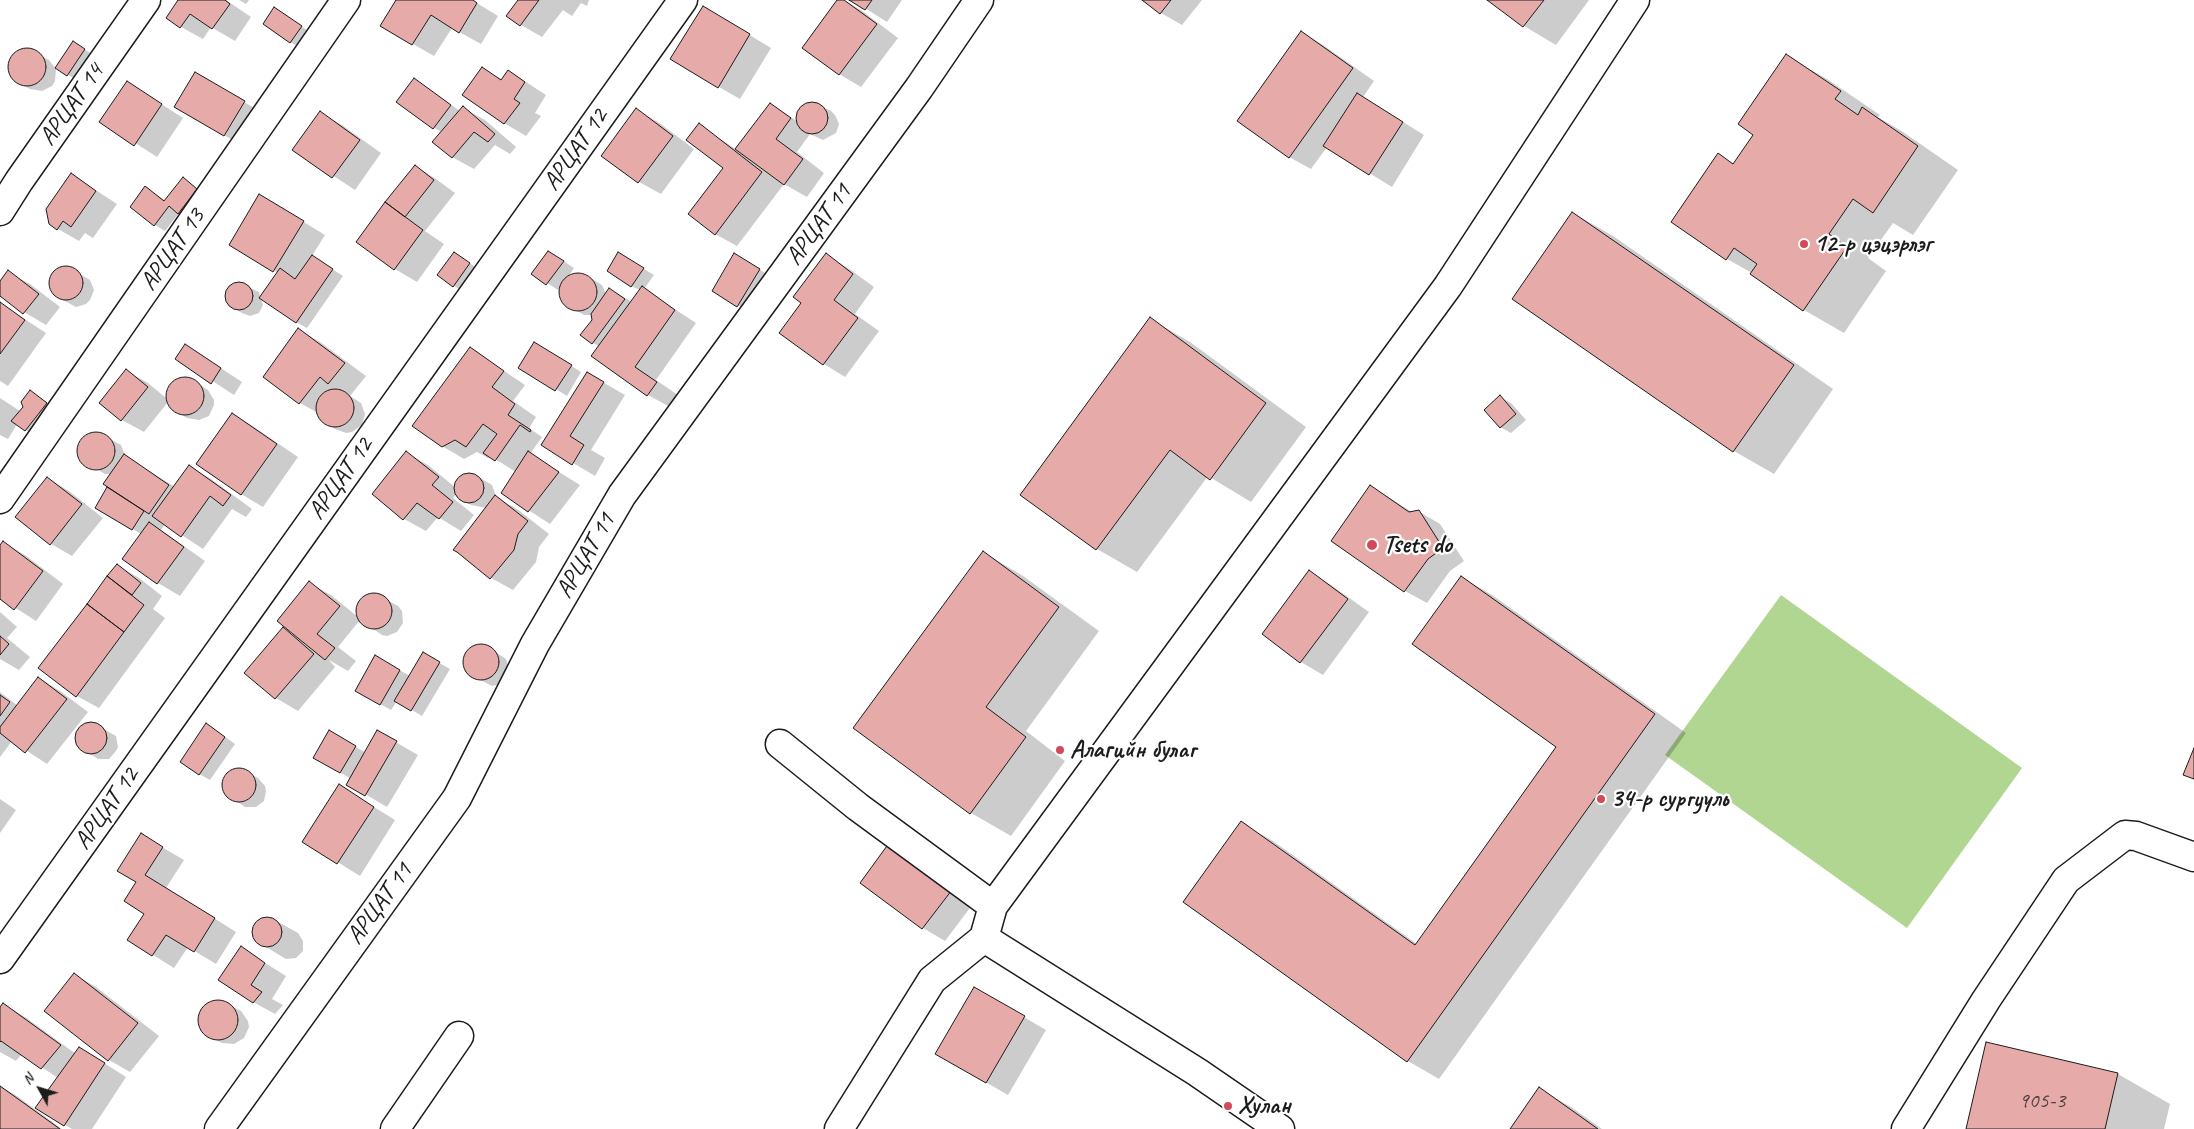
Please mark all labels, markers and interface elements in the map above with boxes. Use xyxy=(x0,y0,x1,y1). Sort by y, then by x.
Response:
street label: АРЦАТ 14 xyxy=(33,58,111,152)
street label: АРЦАТ 12 xyxy=(537,103,615,197)
street label: АРЦАТ 11 xyxy=(780,179,858,271)
street label: АРЦАТ 13 xyxy=(134,203,212,297)
place label: 12-р цэцэрлэг xyxy=(1814,229,1932,259)
marker: 12-р цэцэрлэг xyxy=(1798,238,1810,250)
street label: АРЦАТ 12 xyxy=(302,432,380,526)
street label: АРЦАТ 11 xyxy=(550,508,622,604)
place label: Tsets do xyxy=(1383,530,1452,560)
marker: Tsets do xyxy=(1365,538,1379,552)
place label: Алагийн булаг xyxy=(1070,735,1196,765)
marker: Алагийн булаг xyxy=(1054,744,1066,756)
street label: АРЦАТ 12 xyxy=(68,762,146,856)
place label: 34-р сургууль xyxy=(1611,784,1728,814)
marker: 34-р сургууль xyxy=(1595,793,1607,805)
street label: АРЦАТ 11 xyxy=(341,858,419,950)
north arrow xyxy=(15,1064,65,1114)
text: N xyxy=(19,1071,37,1088)
house number: 905-3 xyxy=(2019,1088,2065,1114)
place label: Хулан xyxy=(1238,1091,1290,1121)
marker: Хулан xyxy=(1222,1100,1234,1112)

